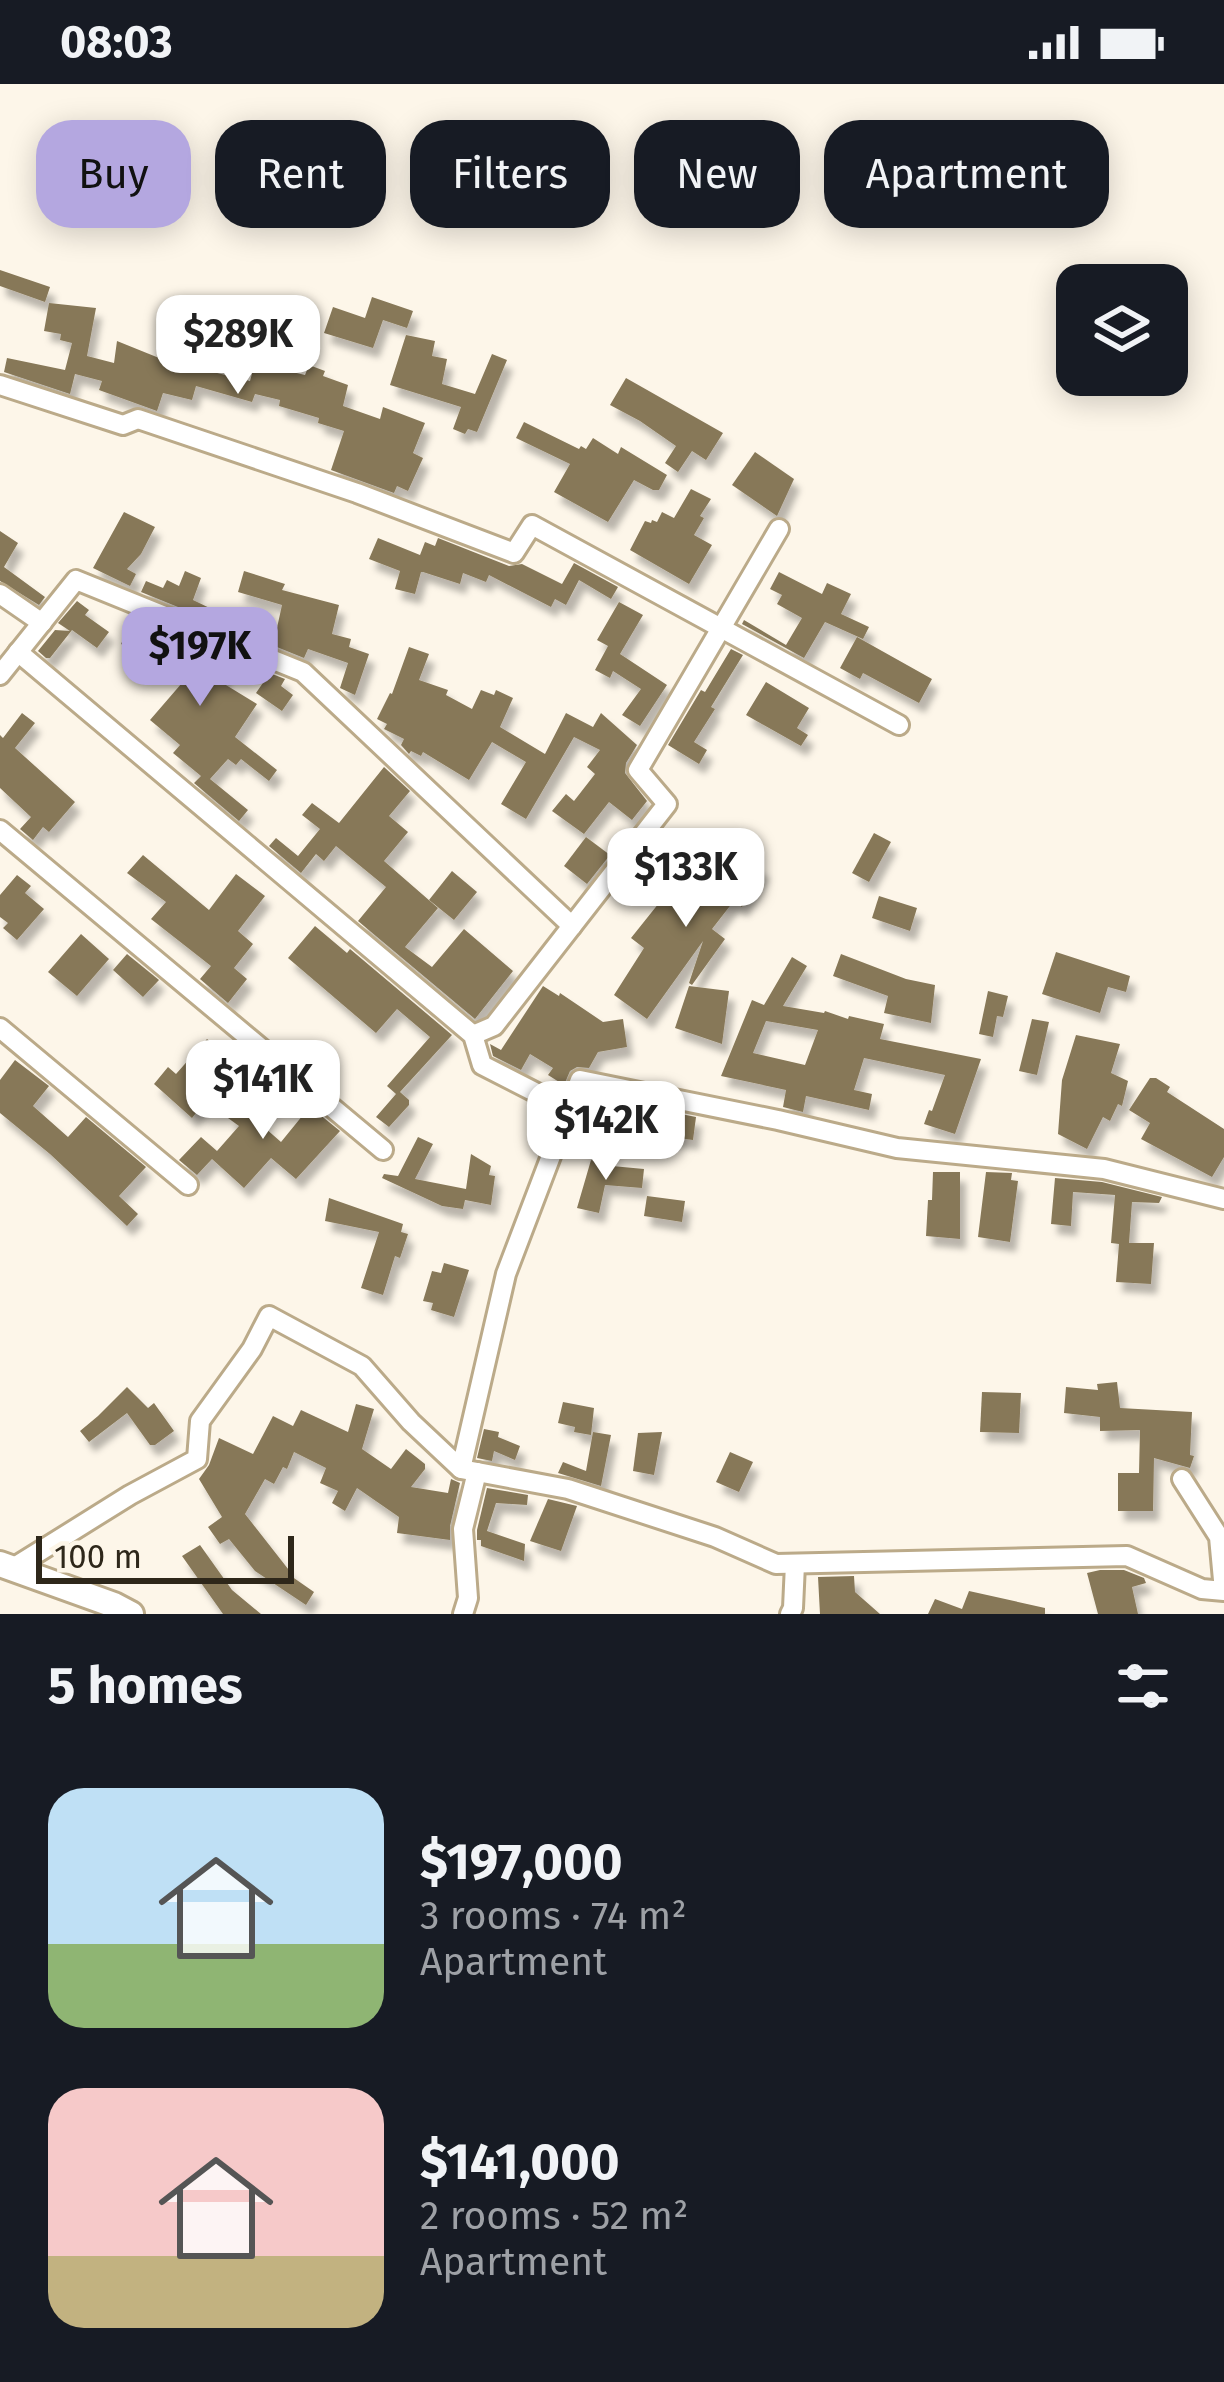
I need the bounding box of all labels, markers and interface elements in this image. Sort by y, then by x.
text: 08:03 [60,15,173,69]
chip: Buy [36,120,191,228]
chip: Rent [215,120,386,228]
chip: Filters [410,120,610,228]
chip: New [634,120,800,228]
chip: Apartment [824,120,1109,228]
map controls [1056,264,1188,396]
button: layers [1056,264,1188,396]
pin: $289K [154,295,322,397]
text: $289K [183,311,293,357]
pin: $197K [116,607,284,709]
text: $197K [149,623,251,669]
pin: $133K [602,828,770,930]
text: $133K [634,844,738,890]
pin: $141K [179,1040,347,1142]
text: $141K [213,1056,313,1102]
pin: $142K [522,1081,690,1183]
text: $142K [554,1097,658,1143]
scale bar [36,1530,294,1583]
text: 100 m [54,1537,142,1577]
icon: filters [1110,1653,1176,1719]
text: 5 homes [48,1655,243,1717]
text: $197,000 [420,1831,623,1893]
icon: home [144,1836,288,1980]
text: 3 rooms · 74 m² [420,1893,687,1939]
text: Apartment [420,1939,607,1985]
text: $141,000 [420,2131,620,2193]
icon: home [144,2136,288,2280]
text: 2 rooms · 52 m² [420,2193,688,2239]
text: Apartment [420,2239,607,2285]

